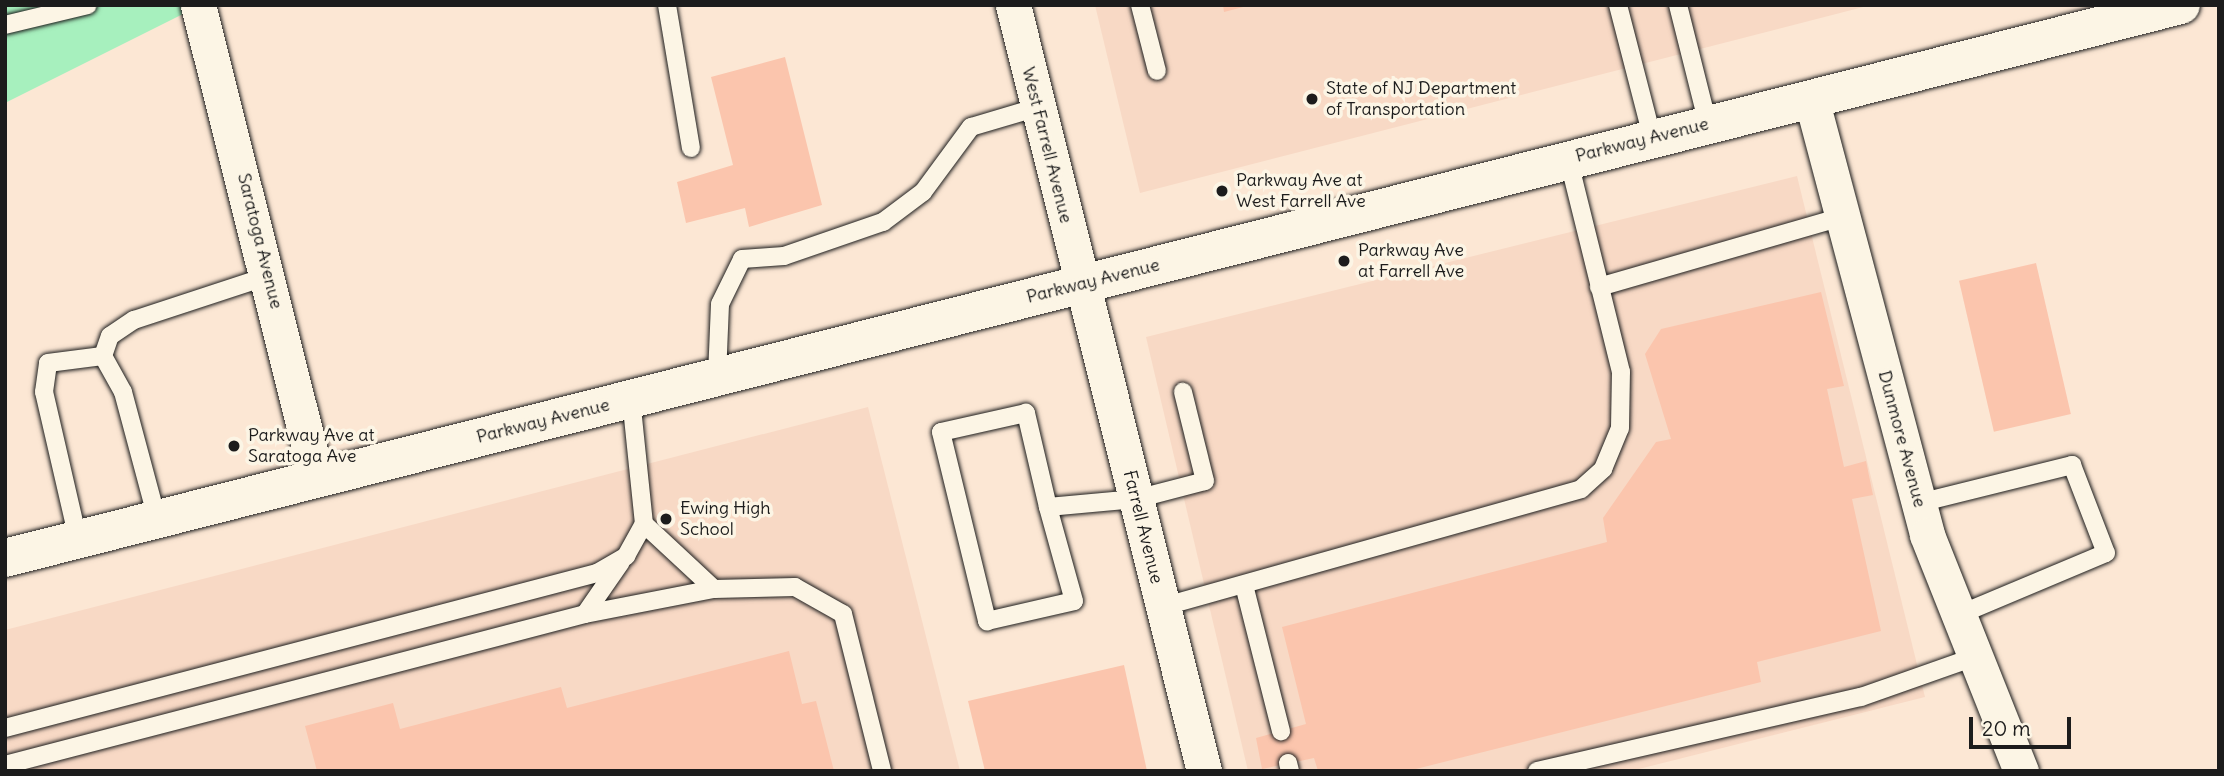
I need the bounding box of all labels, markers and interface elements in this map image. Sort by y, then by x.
street label: West Farrell Avenue [1017,65,1077,225]
place label: State of NJ Department of Transportation [1326,78,1516,120]
marker: State of NJ Department of Transportation [1304,91,1320,107]
street label: Parkway Avenue [1573,113,1711,167]
place label: Parkway Ave at West Farrell Ave [1236,170,1366,212]
street label: Saratoga Avenue [233,171,287,311]
marker: Parkway Ave at West Farrell Ave [1214,183,1230,199]
place label: Parkway Ave at Farrell Ave [1358,240,1464,282]
marker: Parkway Ave at Farrell Ave [1336,253,1352,269]
street label: Parkway Avenue [1024,254,1162,308]
street label: Dunmore Avenue [1873,368,1931,510]
street label: Parkway Avenue [474,394,612,448]
place label: Parkway Ave at Saratoga Ave [248,425,375,467]
marker: Parkway Ave at Saratoga Ave [226,438,242,454]
street label: Farrell Avenue [1118,468,1168,586]
place label: Ewing High School [680,498,771,540]
marker: Ewing High School [658,511,674,527]
scale bar [1972,702,2074,746]
text: 20 m [1982,715,2031,742]

